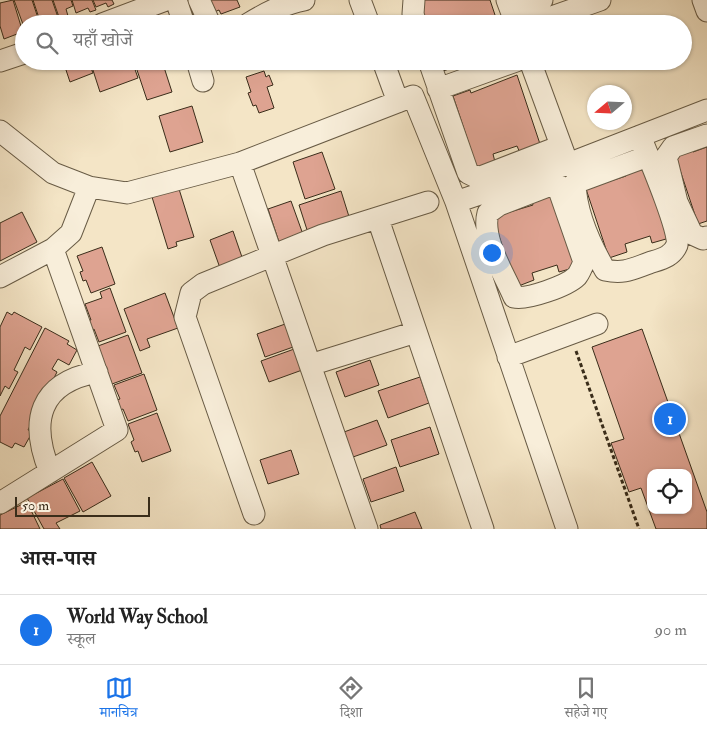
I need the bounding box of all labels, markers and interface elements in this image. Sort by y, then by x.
search box [15,15,692,70]
text: यहाँ खोजें [73,28,133,52]
icon: search [33,29,61,57]
north arrow [587,85,632,130]
your location [479,240,505,266]
pin: 1 [654,400,686,438]
map controls [647,469,692,514]
button: locate [647,469,692,514]
scale bar [15,494,150,517]
text: 50 m [22,497,49,514]
text: आस-पास [20,545,96,572]
text: World Way School [67,605,208,629]
text: 1 [33,620,39,640]
text: 90 m [655,620,687,640]
text: स्कूल [67,629,96,649]
tab: मानचित्र [100,674,138,726]
tab: दिशा [337,674,365,726]
tab: सहेजे गए [565,674,607,726]

